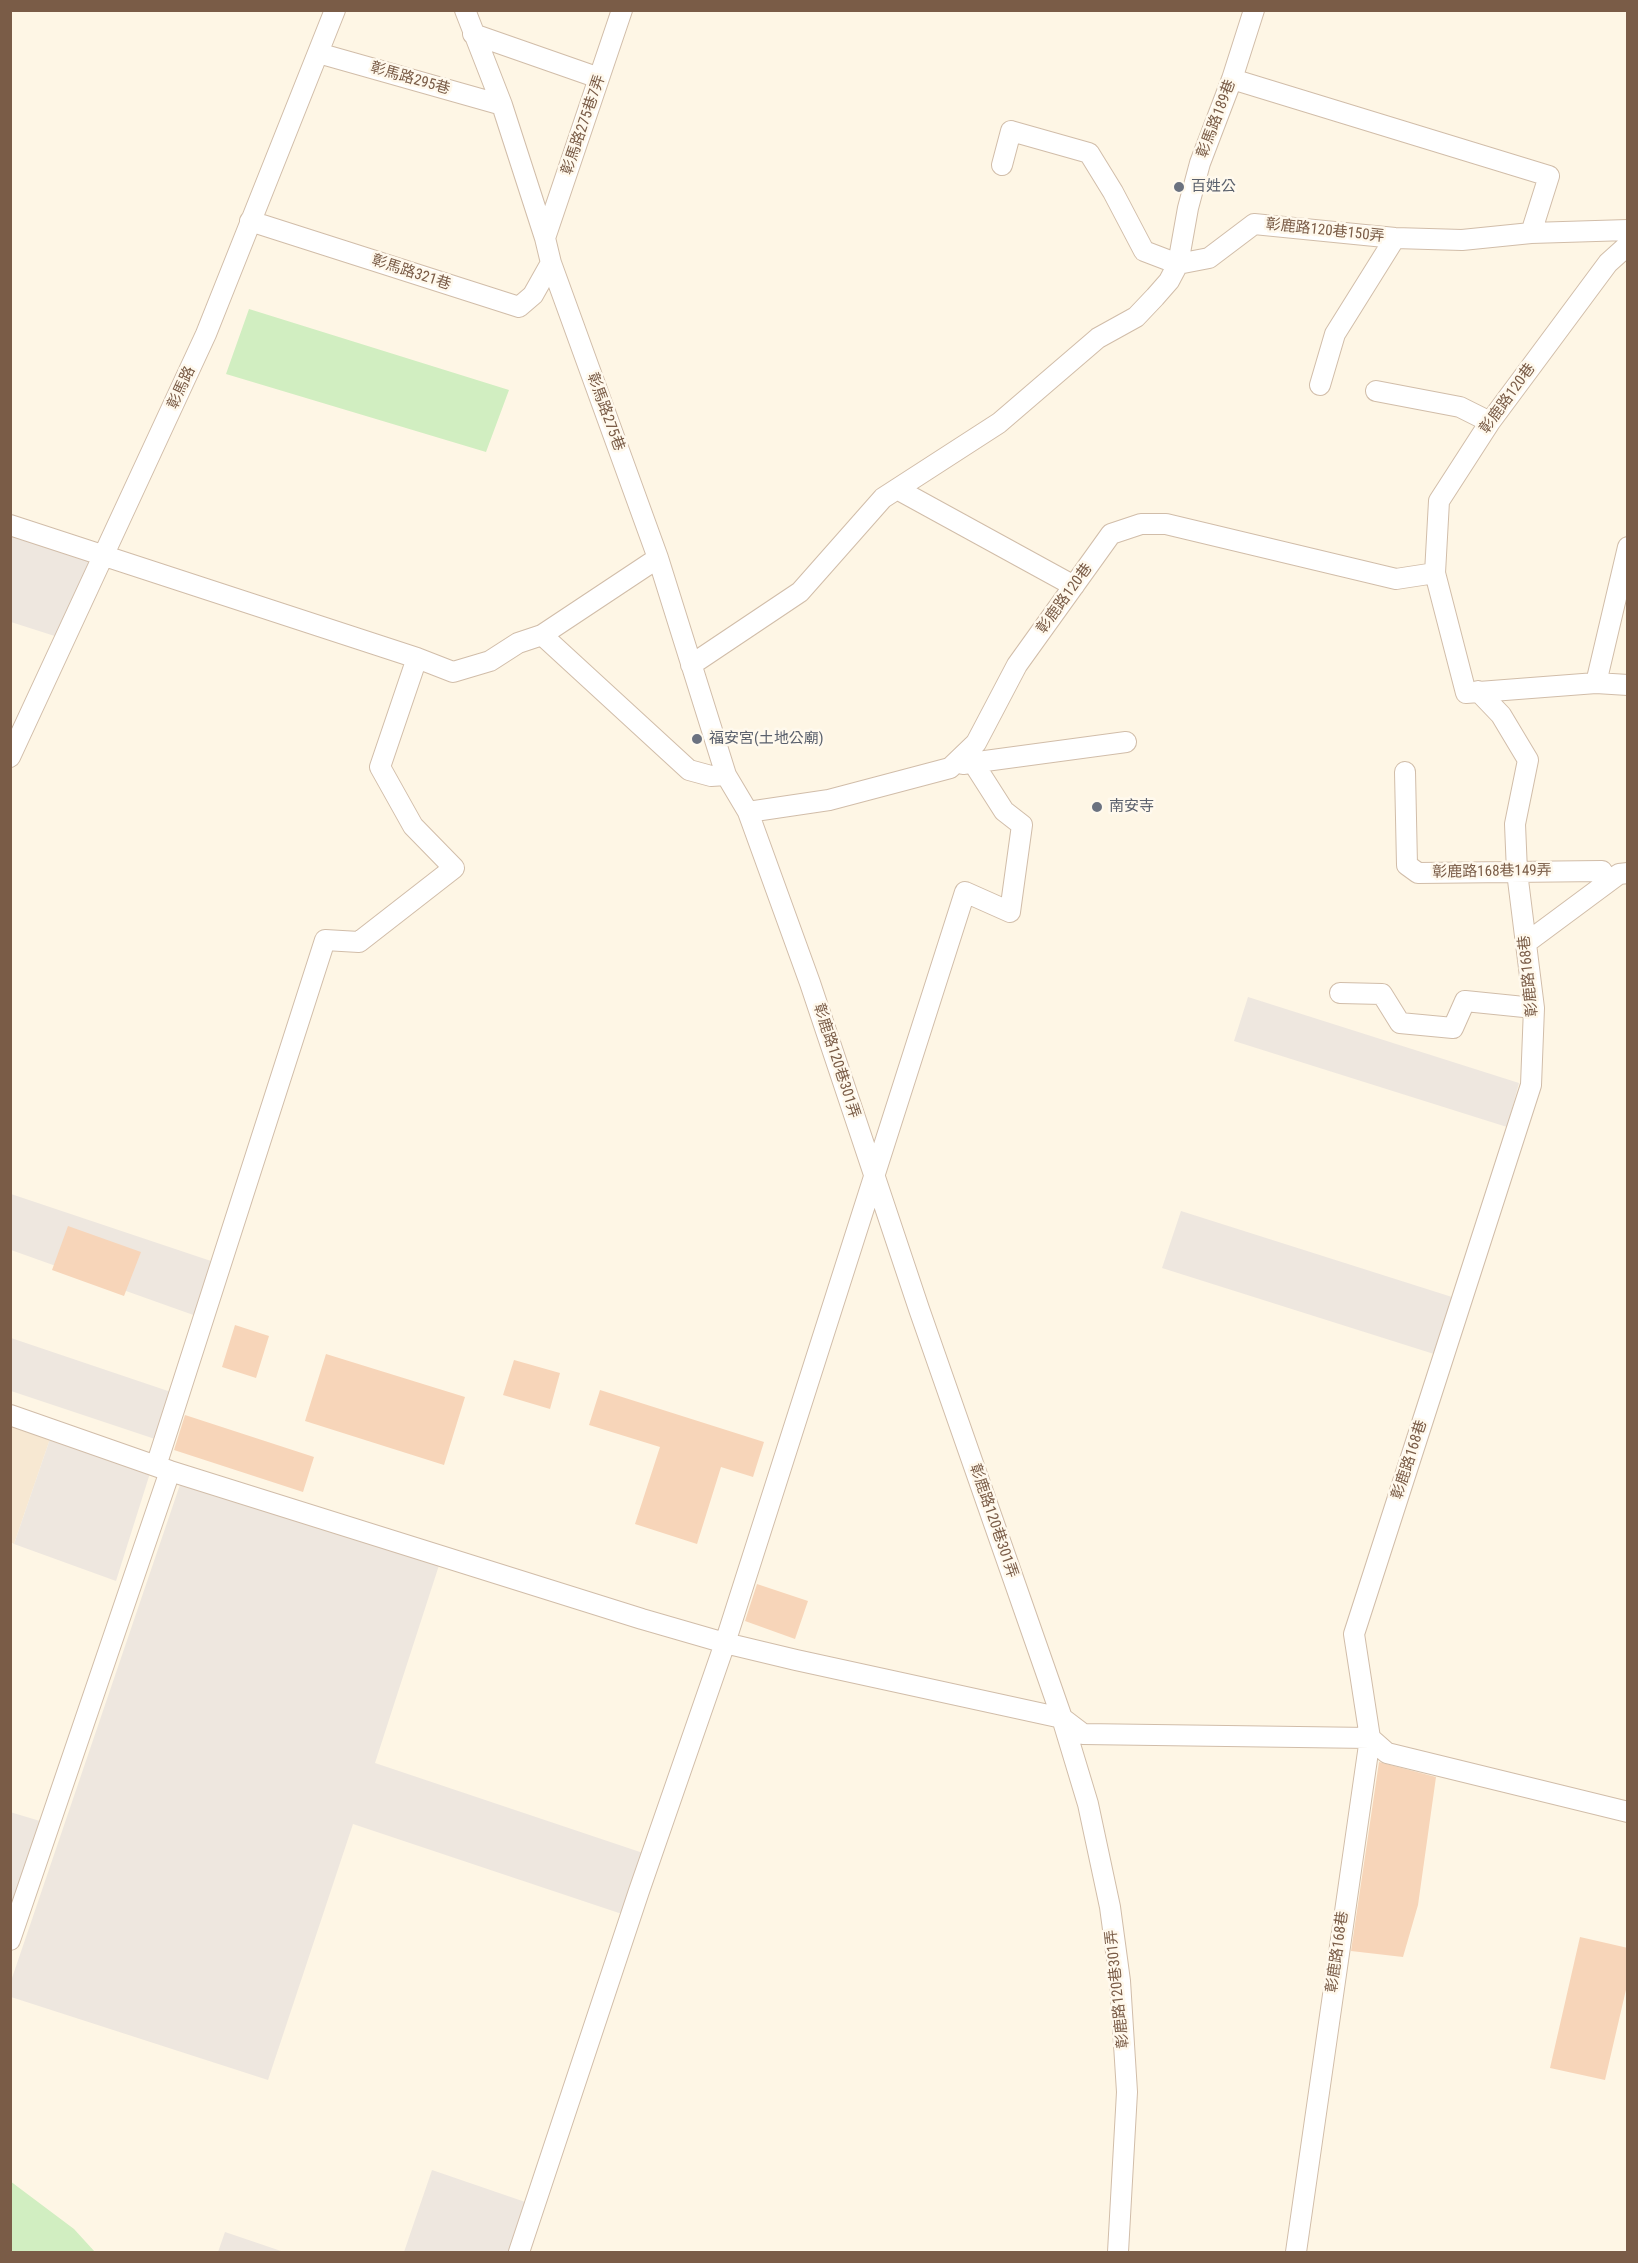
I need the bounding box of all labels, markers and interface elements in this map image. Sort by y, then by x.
street label: 彰馬路295巷 [368,59,452,99]
street label: 彰馬路275巷7弄 [558,73,610,177]
street label: 彰馬路189巷 [1194,77,1240,161]
place label: 百姓公 [1191,178,1236,196]
marker: 百姓公 [1172,180,1186,194]
street label: 彰鹿路120巷150弄 [1265,216,1385,246]
street label: 彰馬路321巷 [369,252,453,294]
street label: 彰鹿路120巷 [1477,360,1539,438]
street label: 彰馬路 [164,364,200,412]
street label: 彰馬路275巷 [582,370,628,454]
street label: 彰鹿路120巷 [1034,560,1096,638]
place label: 福安宮(土地公廟) [709,730,823,748]
marker: 福安宮(土地公廟) [690,732,704,746]
place label: 南安寺 [1109,798,1154,816]
marker: 南安寺 [1090,800,1104,814]
street label: 彰鹿路168巷149弄 [1432,862,1552,882]
street label: 彰鹿路168巷 [1516,934,1542,1018]
street label: 彰鹿路120巷301弄 [809,1001,863,1121]
street label: 彰鹿路168巷 [1389,1418,1431,1502]
street label: 彰鹿路120巷301弄 [965,1462,1021,1580]
street label: 彰鹿路168巷 [1323,1910,1353,1994]
street label: 彰鹿路120巷301弄 [1103,1929,1133,2049]

